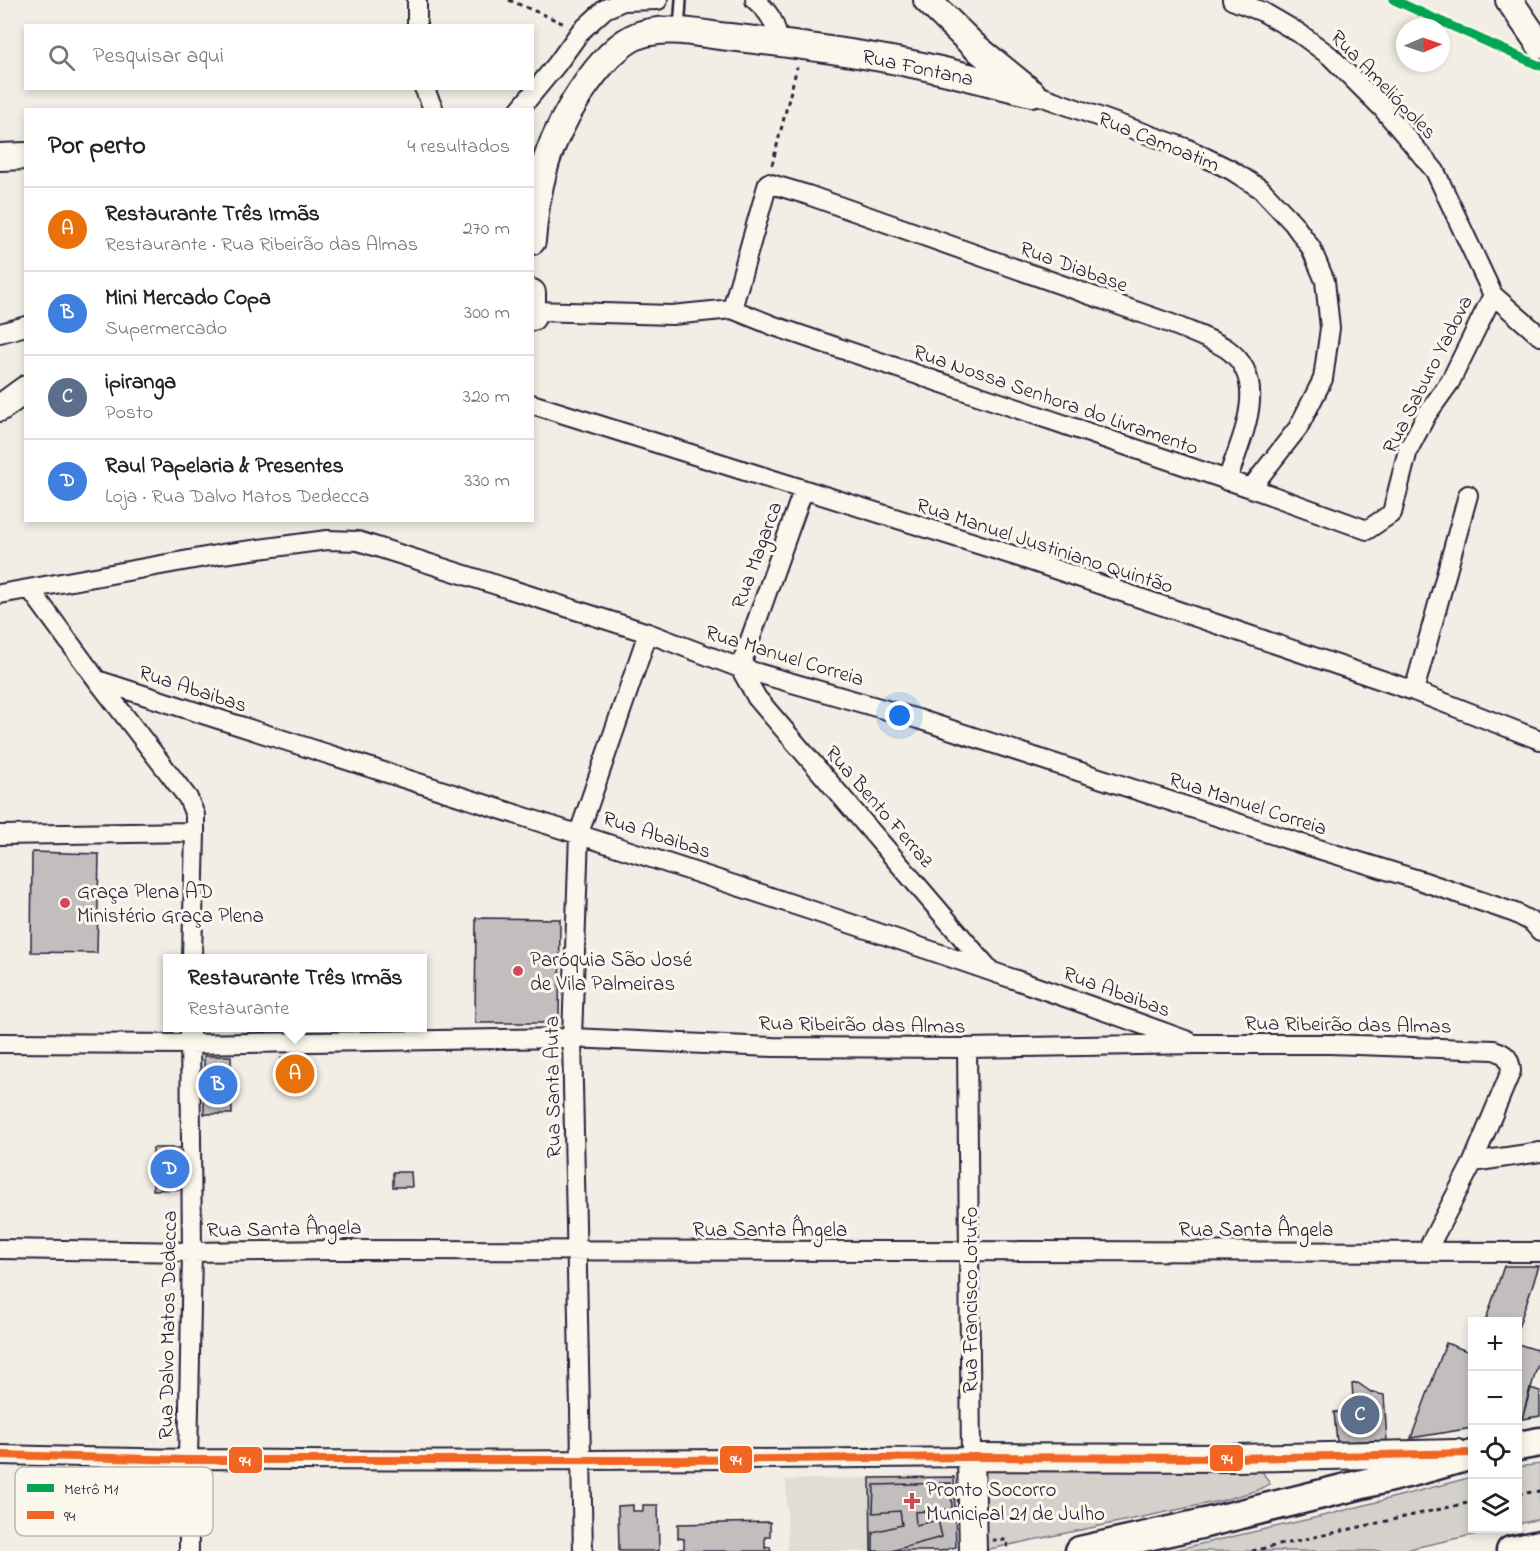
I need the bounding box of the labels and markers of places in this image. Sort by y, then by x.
place label: Graça Plena AD Ministério Graça Plena [77,878,264,932]
marker: Graça Plena AD Ministério Graça Plena [58,896,72,910]
place label: Paróquia São José de Vila Palmeiras [530,946,693,1000]
marker: Paróquia São José de Vila Palmeiras [511,964,525,978]
pin: A [276,1052,314,1096]
pin: B [198,1062,238,1108]
pin: D [150,1146,190,1192]
pin: C [1340,1392,1380,1438]
place label: Pronto Socorro Municipal 21 de Julho [926,1476,1105,1530]
marker: Pronto Socorro Municipal 21 de Julho [903,1492,921,1510]

